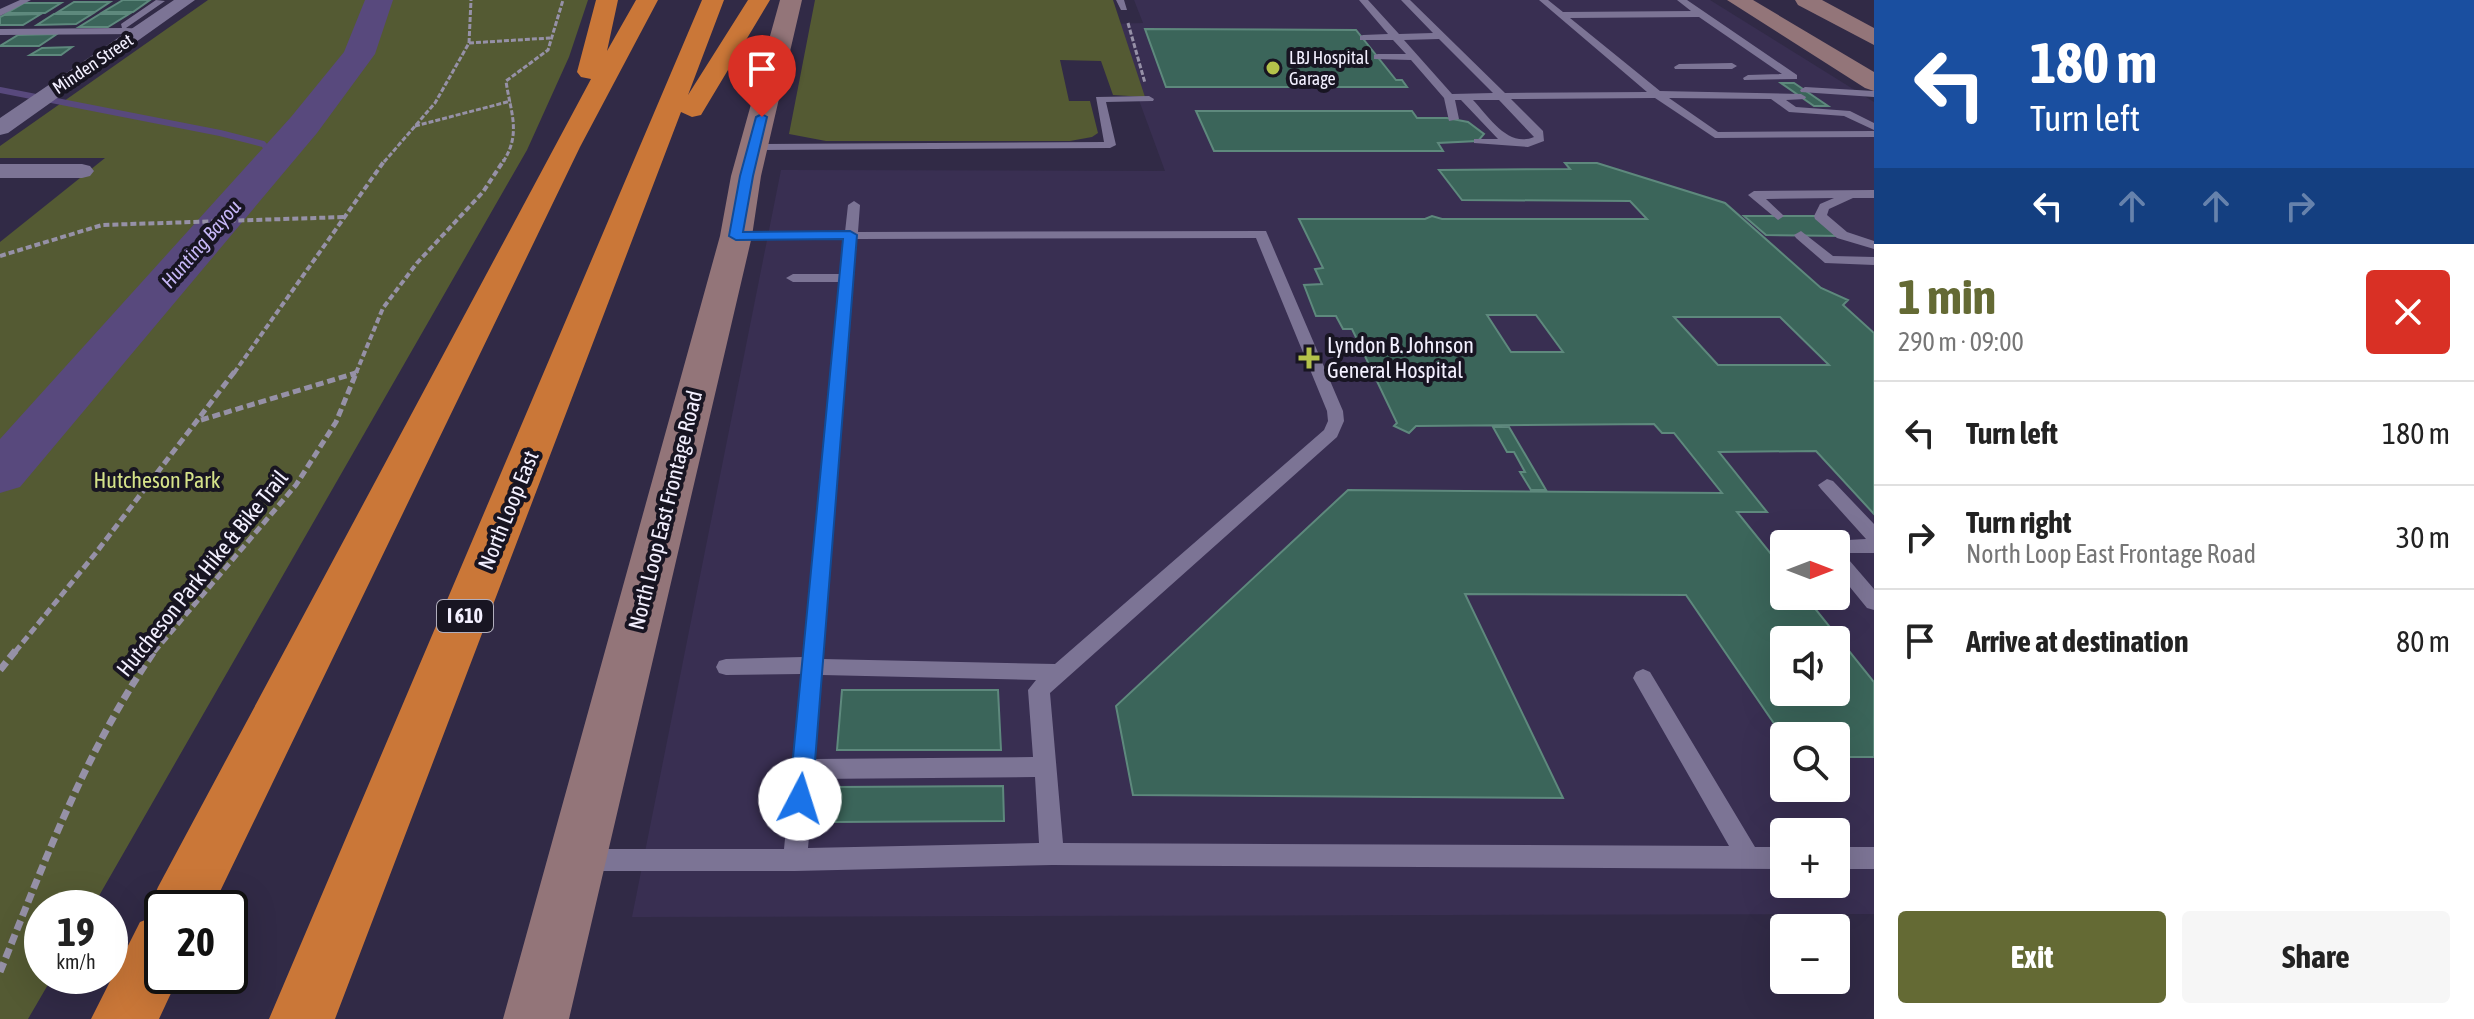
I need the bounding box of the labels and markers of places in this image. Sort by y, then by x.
pin [728,35,796,117]
place label: LBJ Hospital Garage [1289,47,1369,89]
marker: LBJ Hospital Garage [1264,59,1282,77]
place label: Lyndon B. Johnson General Hospital [1327,332,1474,383]
marker: Lyndon B. Johnson General Hospital [1298,347,1320,369]

